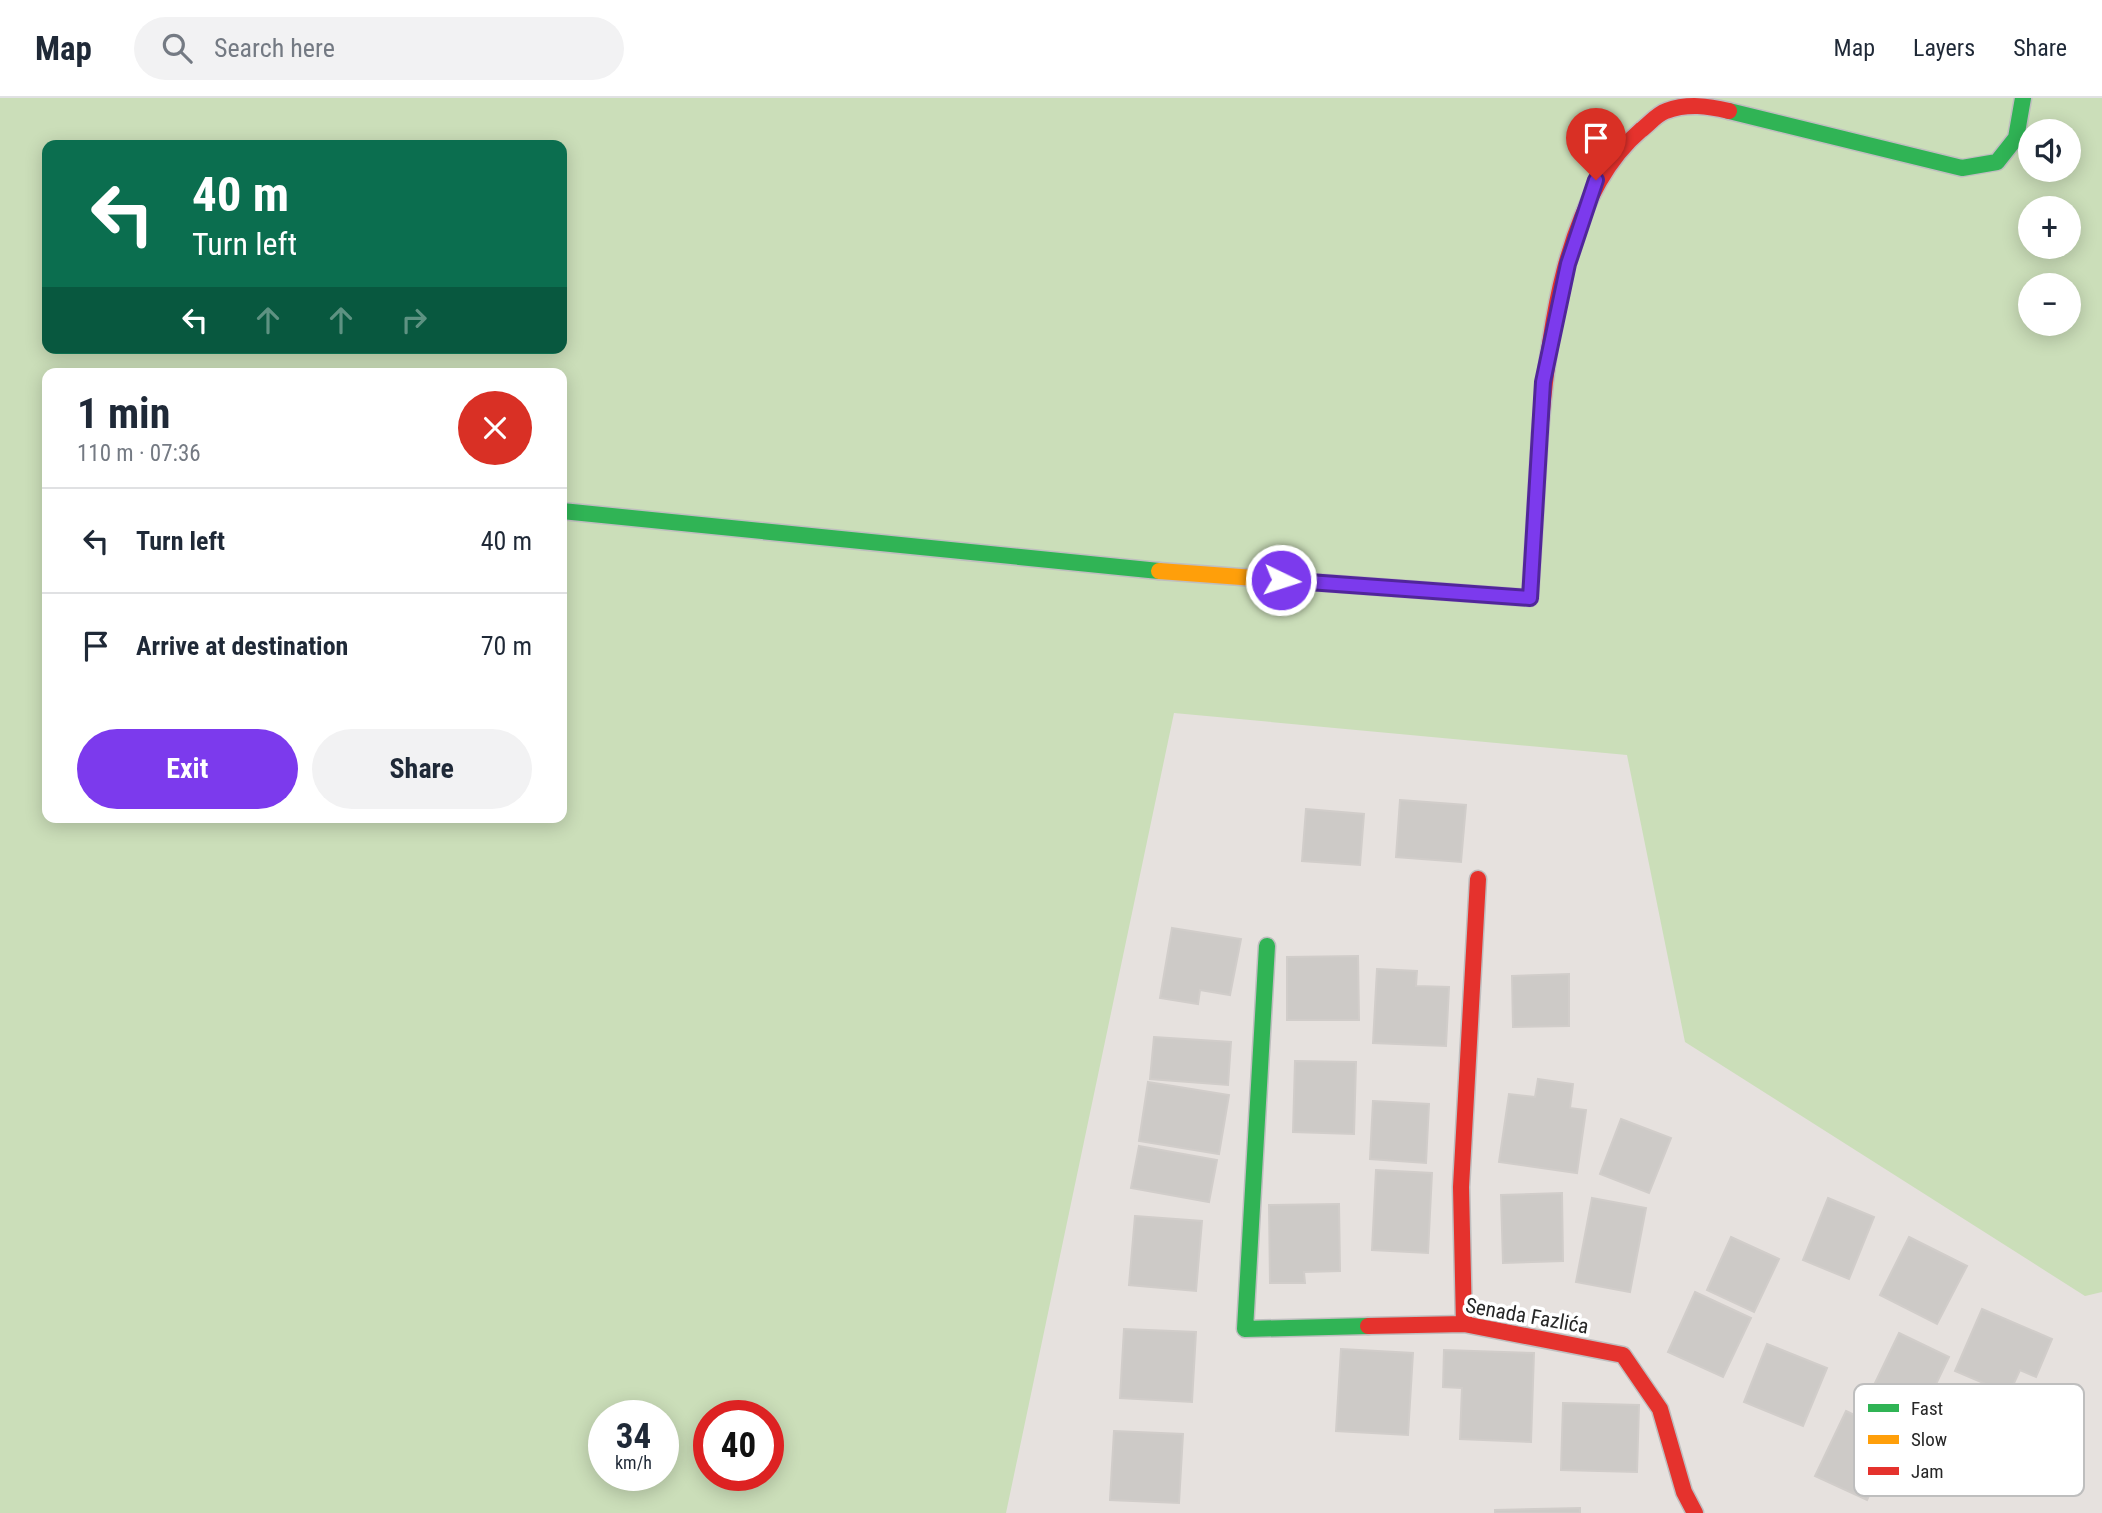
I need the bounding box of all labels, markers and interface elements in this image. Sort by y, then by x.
search box [134,17,624,80]
text: Map [35,29,92,68]
icon: search [158,29,196,67]
text: Search here [214,33,335,63]
text: Map [1834,34,1875,62]
text: Layers [1913,34,1975,62]
text: Share [2013,34,2067,62]
pin [1566,108,1626,180]
icon: arrive [1577,119,1615,157]
map controls [2018,119,2081,336]
button: sound [2018,119,2081,182]
text: 40 m [192,166,289,223]
icon: left [77,168,168,259]
button: + [2018,196,2081,259]
text: Turn left [192,225,297,263]
button: − [2018,273,2081,336]
icon: left [176,301,214,339]
icon: ahead [249,301,287,339]
icon: ahead [322,301,360,339]
icon: right [395,301,433,339]
text: 1 min [77,389,170,438]
button: close [458,391,532,465]
text: 110 m · 07:36 [77,440,201,467]
icon: left [77,522,115,560]
text: Turn left [136,526,225,556]
text: 40 m [481,526,532,556]
position arrow [1244,543,1318,617]
icon: arrive [77,627,115,665]
text: Arrive at destination [136,631,348,661]
text: 70 m [481,631,532,661]
button: Exit [77,729,298,809]
button: Share [312,729,532,809]
street label: Senada Fazlića [1464,1293,1590,1339]
legend [1854,1384,2084,1496]
text: Fast [1911,1397,1943,1420]
speed limit sign: 40 [693,1400,784,1491]
text: 34 [616,1416,651,1457]
text: Slow [1911,1428,1947,1451]
text: km/h [615,1452,652,1473]
text: Jam [1911,1460,1944,1483]

